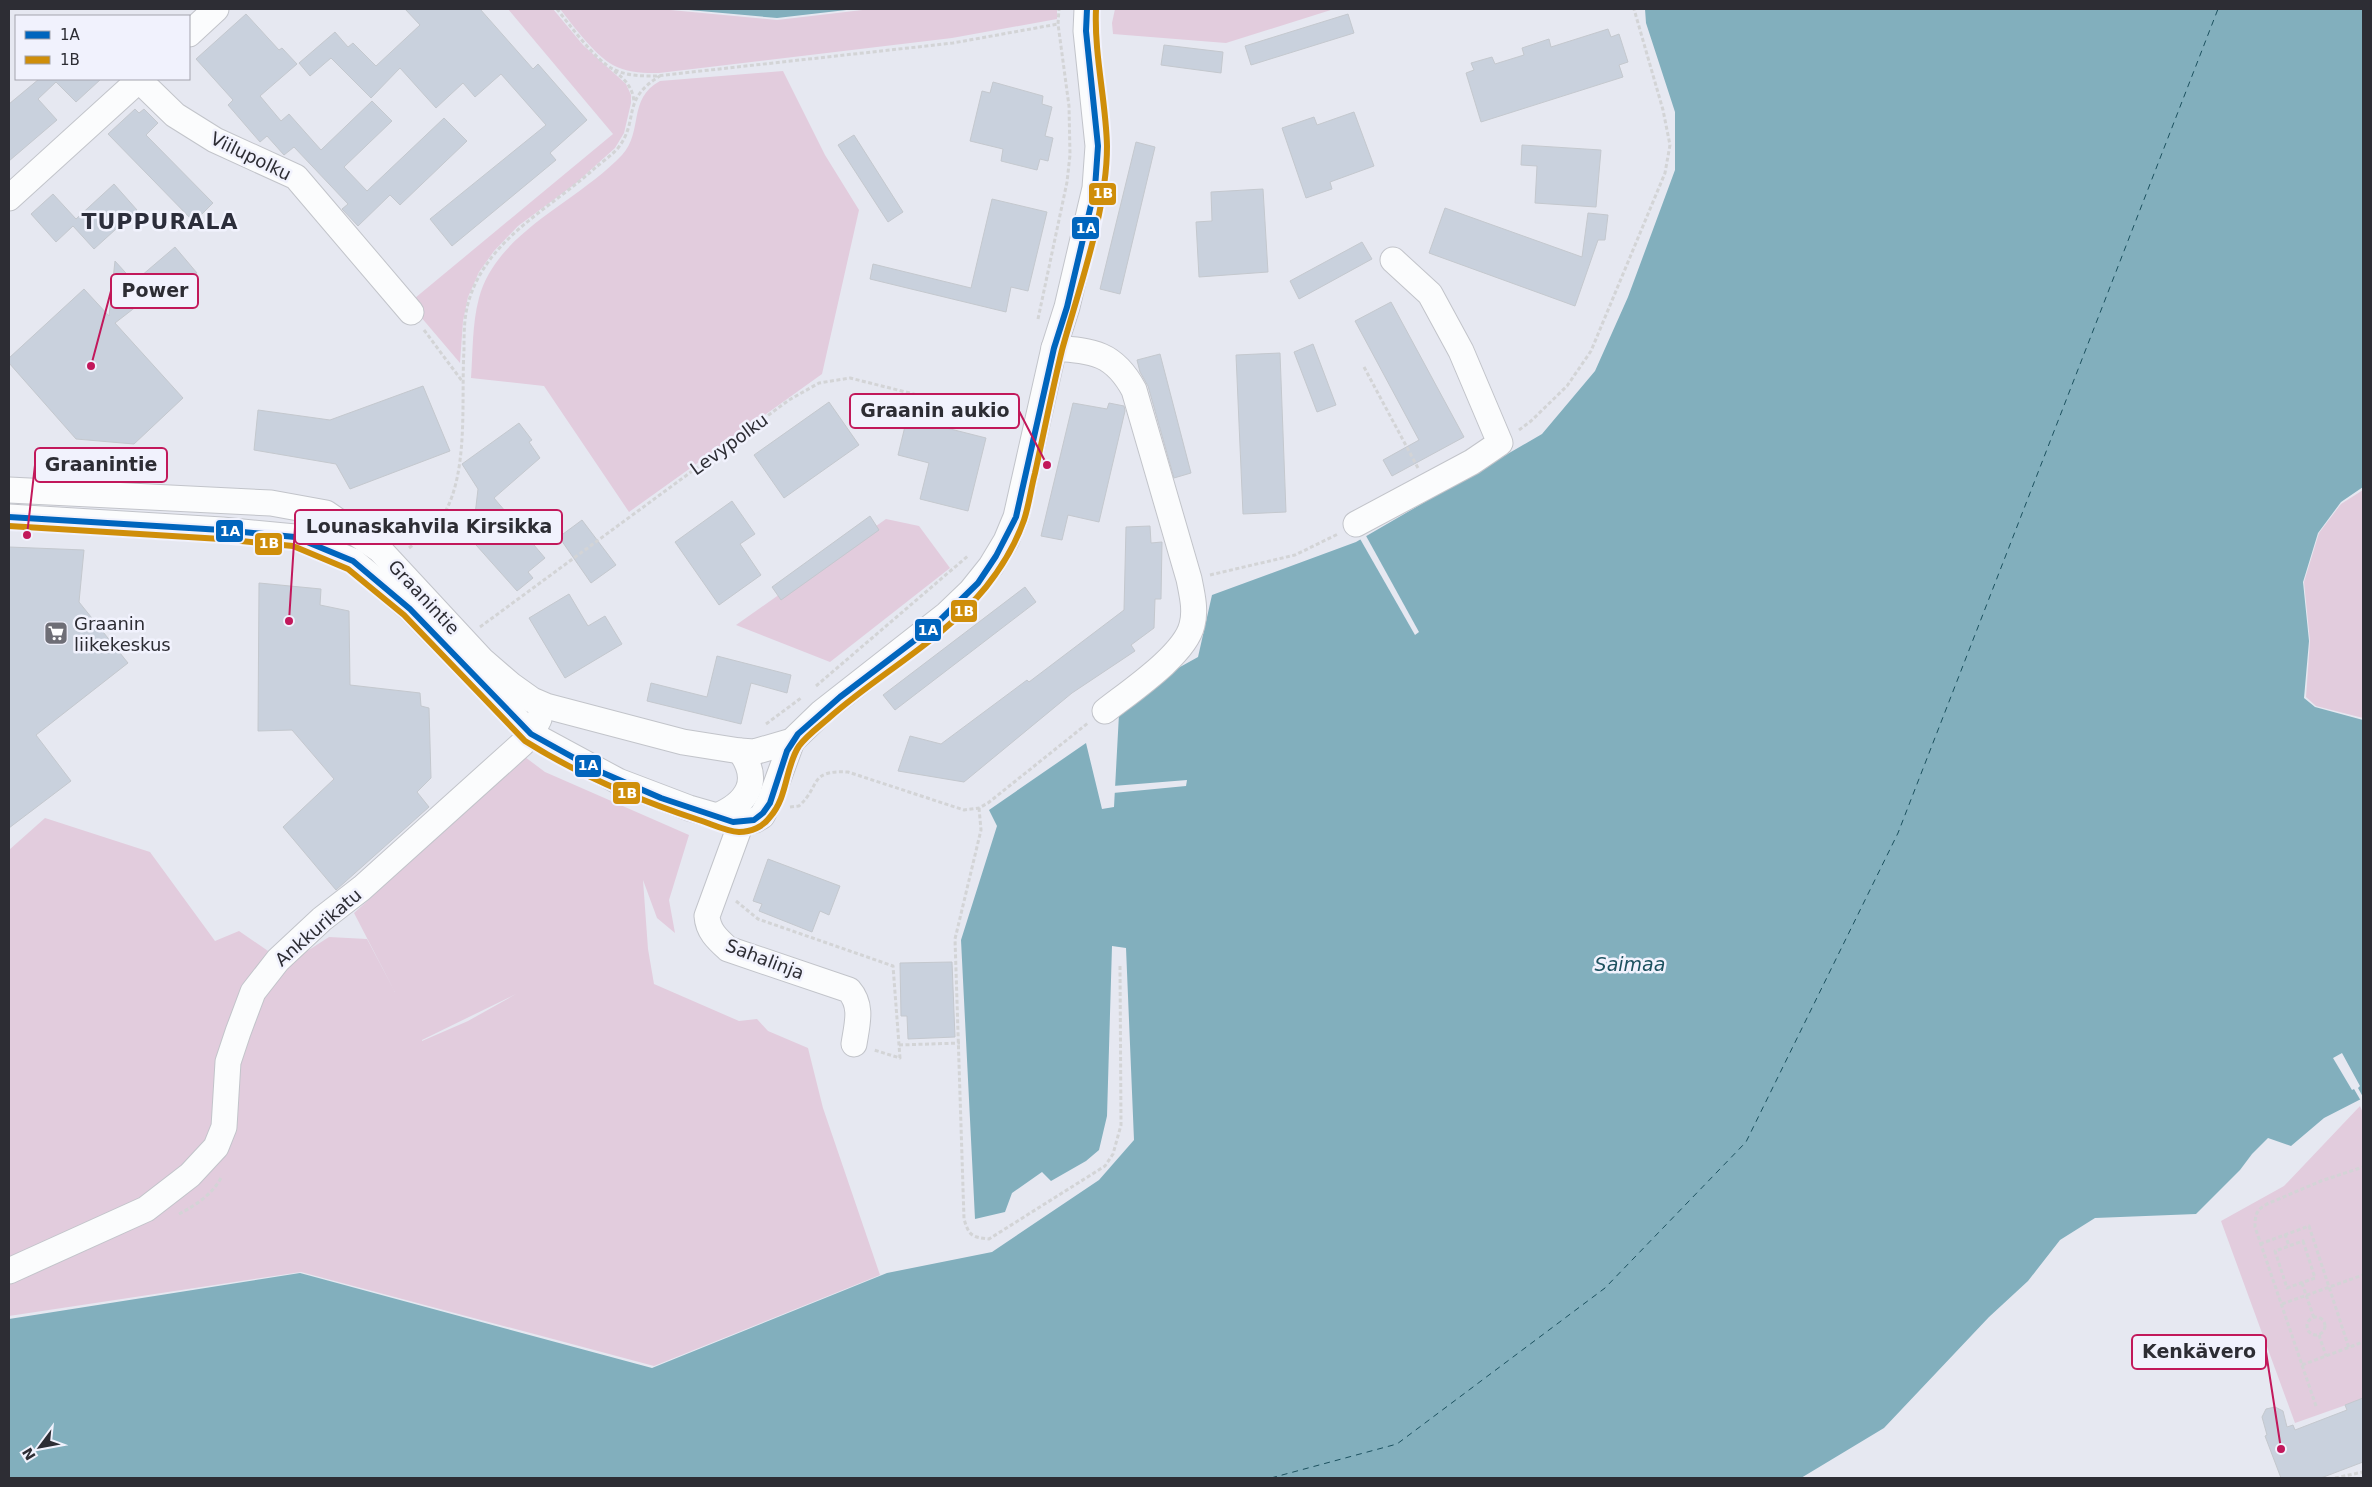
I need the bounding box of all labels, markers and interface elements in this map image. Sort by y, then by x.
legend [15,15,190,80]
text: 1A [60,26,81,44]
text: 1B [60,51,80,69]
street label: Viilupolku [207,127,295,185]
line badge: 1B [1088,182,1117,206]
text: 1B [1093,185,1113,201]
district label: TUPPURALA [82,209,239,234]
line badge: 1A [1071,216,1100,240]
text: 1A [1076,220,1096,236]
callout: Power [111,274,198,308]
text: Power [122,279,189,301]
callout: Graanin aukio [850,394,1019,428]
text: Graanin aukio [860,399,1010,421]
street label: Levypolku [686,409,772,479]
callout: Graanintie [35,448,167,482]
text: Graanintie [45,453,157,475]
callout: Lounaskahvila Kirsikka [295,510,562,544]
text: Lounaskahvila Kirsikka [306,515,552,537]
line badge: 1A [215,519,244,543]
text: 1A [220,523,240,539]
line badge: 1B [254,532,283,556]
text: 1B [259,535,279,551]
street label: Graanintie [384,555,464,639]
line badge: 1B [950,599,978,623]
text: 1B [954,603,974,619]
place label: Graanin liikekeskus [74,613,171,655]
line badge: 1A [914,618,942,642]
supermarket icon: Graanin liikekeskus [43,620,69,646]
text: 1A [918,622,938,638]
line badge: 1A [574,754,602,778]
text: 1A [578,757,598,773]
line badge: 1B [612,781,641,805]
text: 1B [617,785,637,801]
street label: Ankkurikatu [271,884,365,970]
street label: Sahalinja [723,934,807,984]
water label: Saimaa [1595,953,1665,975]
callout: Kenkävero [2132,1335,2266,1369]
text: Kenkävero [2142,1340,2256,1362]
north arrow [15,1422,65,1472]
text: N [19,1445,39,1463]

